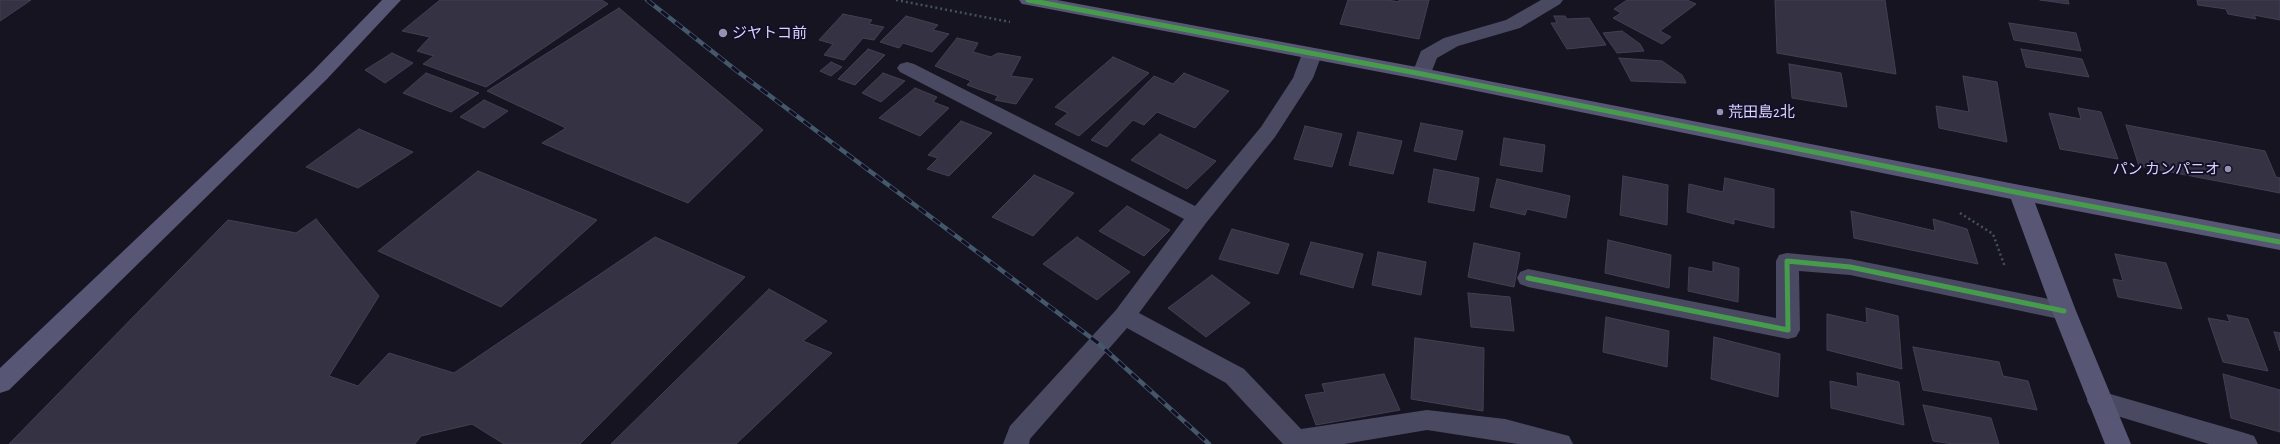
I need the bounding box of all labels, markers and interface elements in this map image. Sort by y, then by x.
place label: ジヤトコ前 [732,24,807,42]
marker: ジヤトコ前 [717,27,729,39]
place label: 荒田島2北 [1728,103,1795,121]
marker: 荒田島2北 [1715,107,1725,117]
place label: パン カンパニオ [2113,160,2220,178]
marker: パン カンパニオ [2223,164,2233,174]

